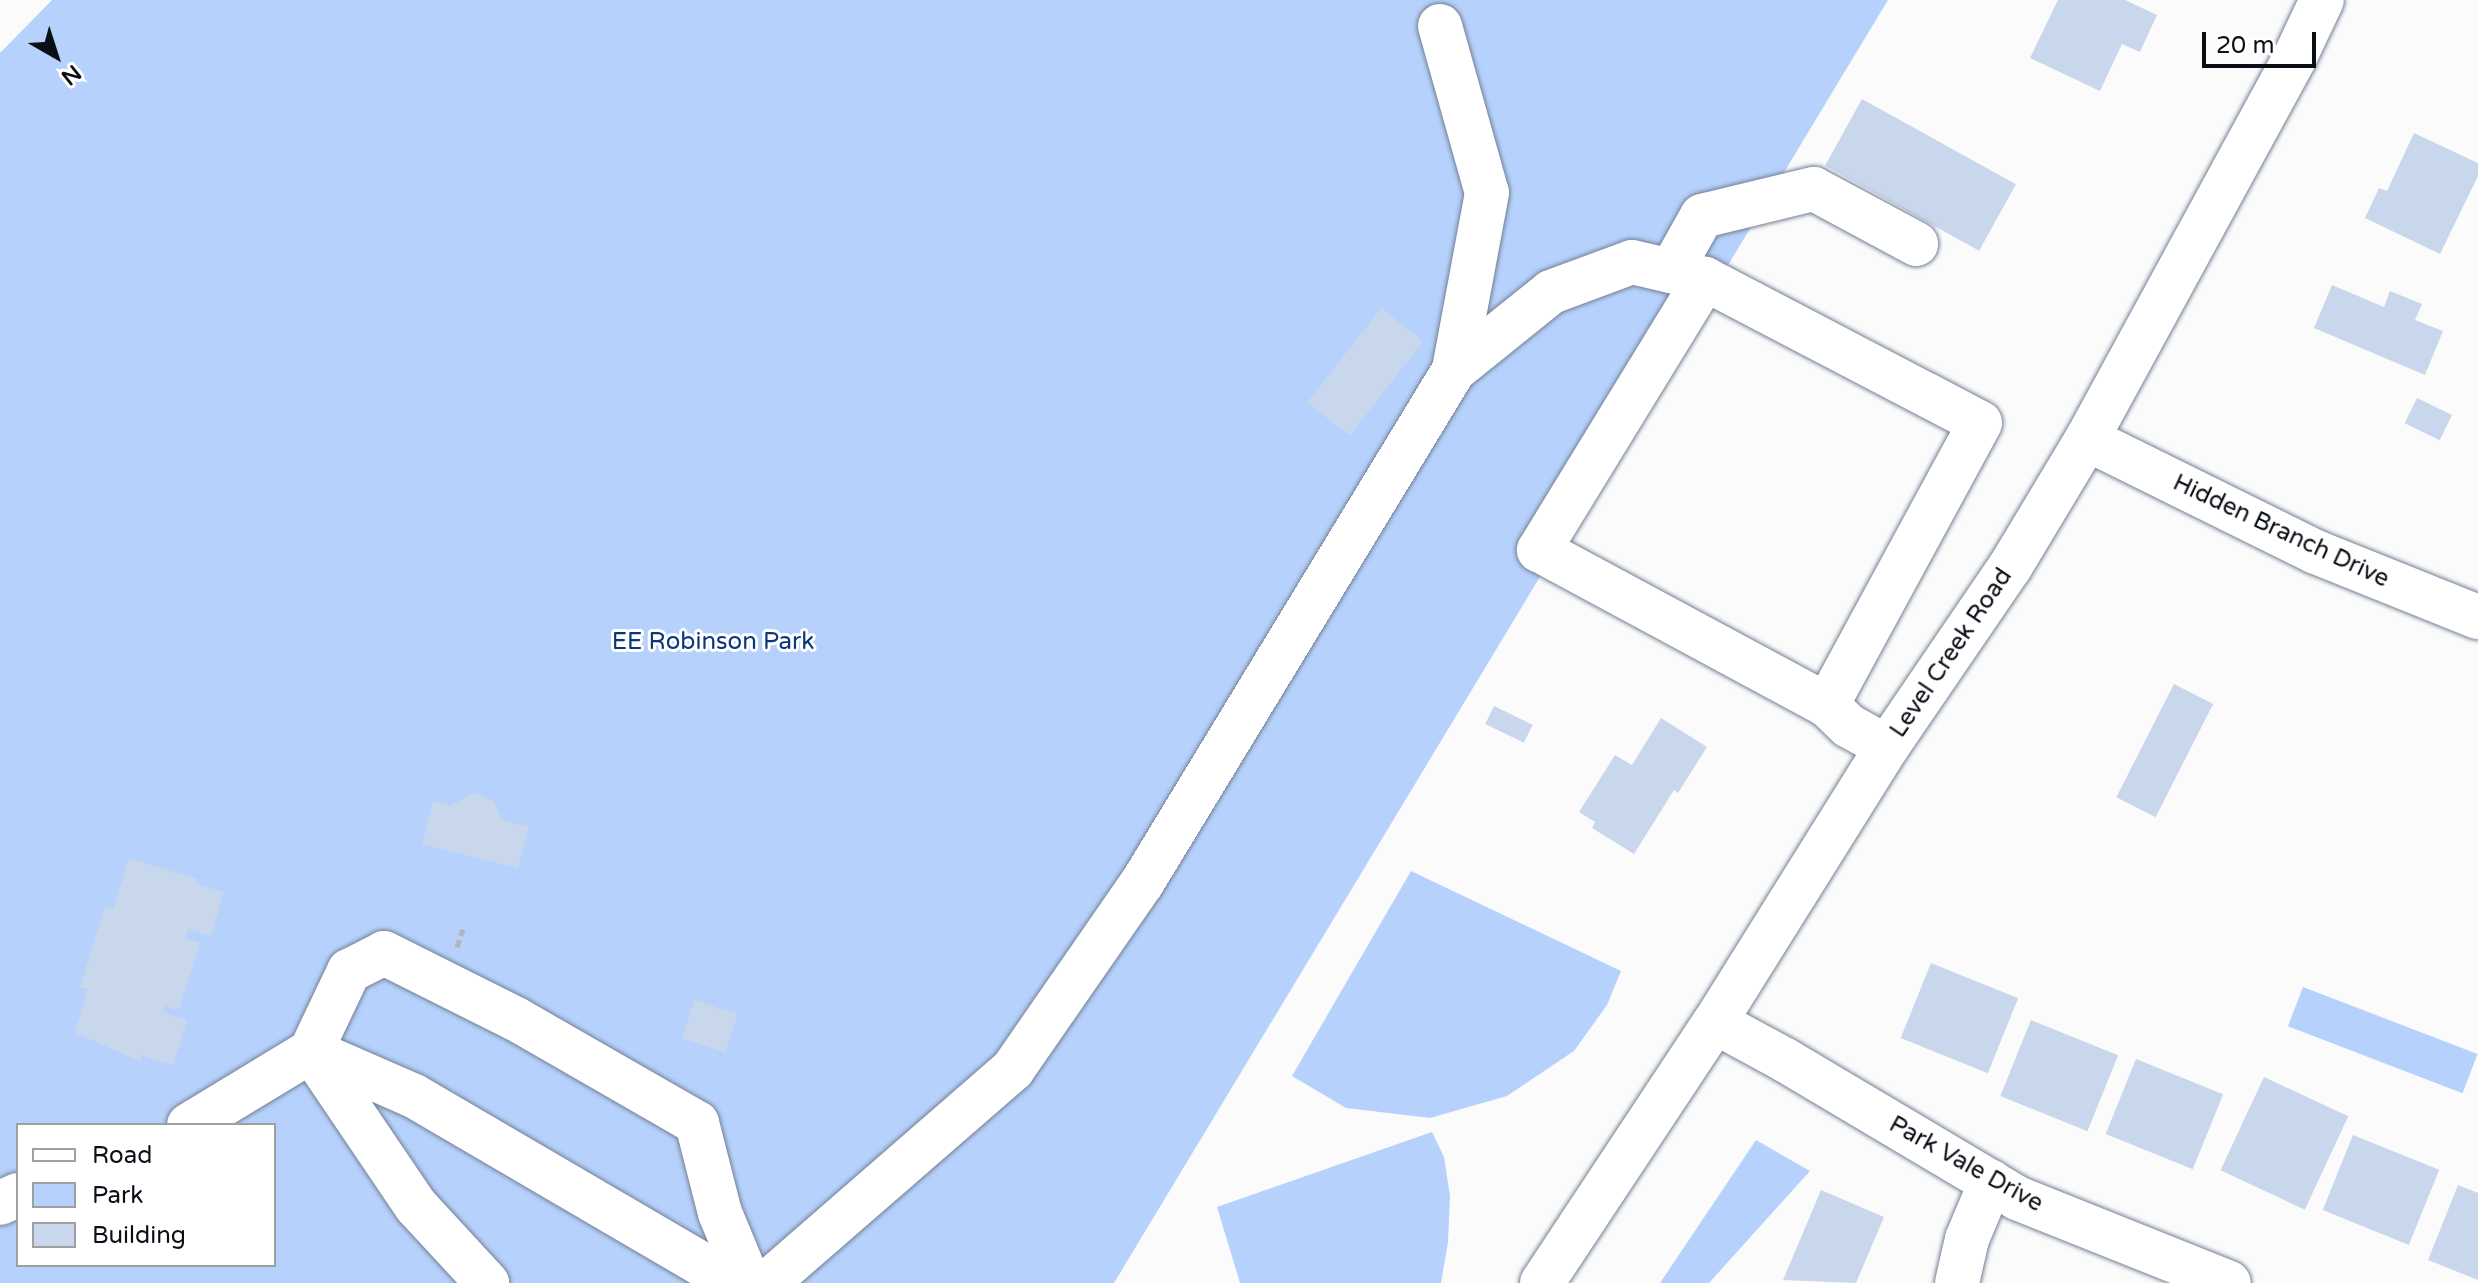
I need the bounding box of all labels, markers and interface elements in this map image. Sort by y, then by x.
north arrow [16,16,96,96]
scale bar [2206,16,2320,66]
text: 20 m [2216,31,2274,60]
text: N [56,59,86,90]
street label: Hidden Branch Drive [2168,468,2394,594]
street label: Level Creek Road [1884,563,2018,743]
park label: EE Robinson Park [612,628,814,656]
street label: Park Vale Drive [1884,1110,2048,1218]
legend [16,1123,276,1267]
text: Road [92,1141,152,1170]
text: Park [92,1181,143,1210]
text: Building [92,1221,186,1250]

